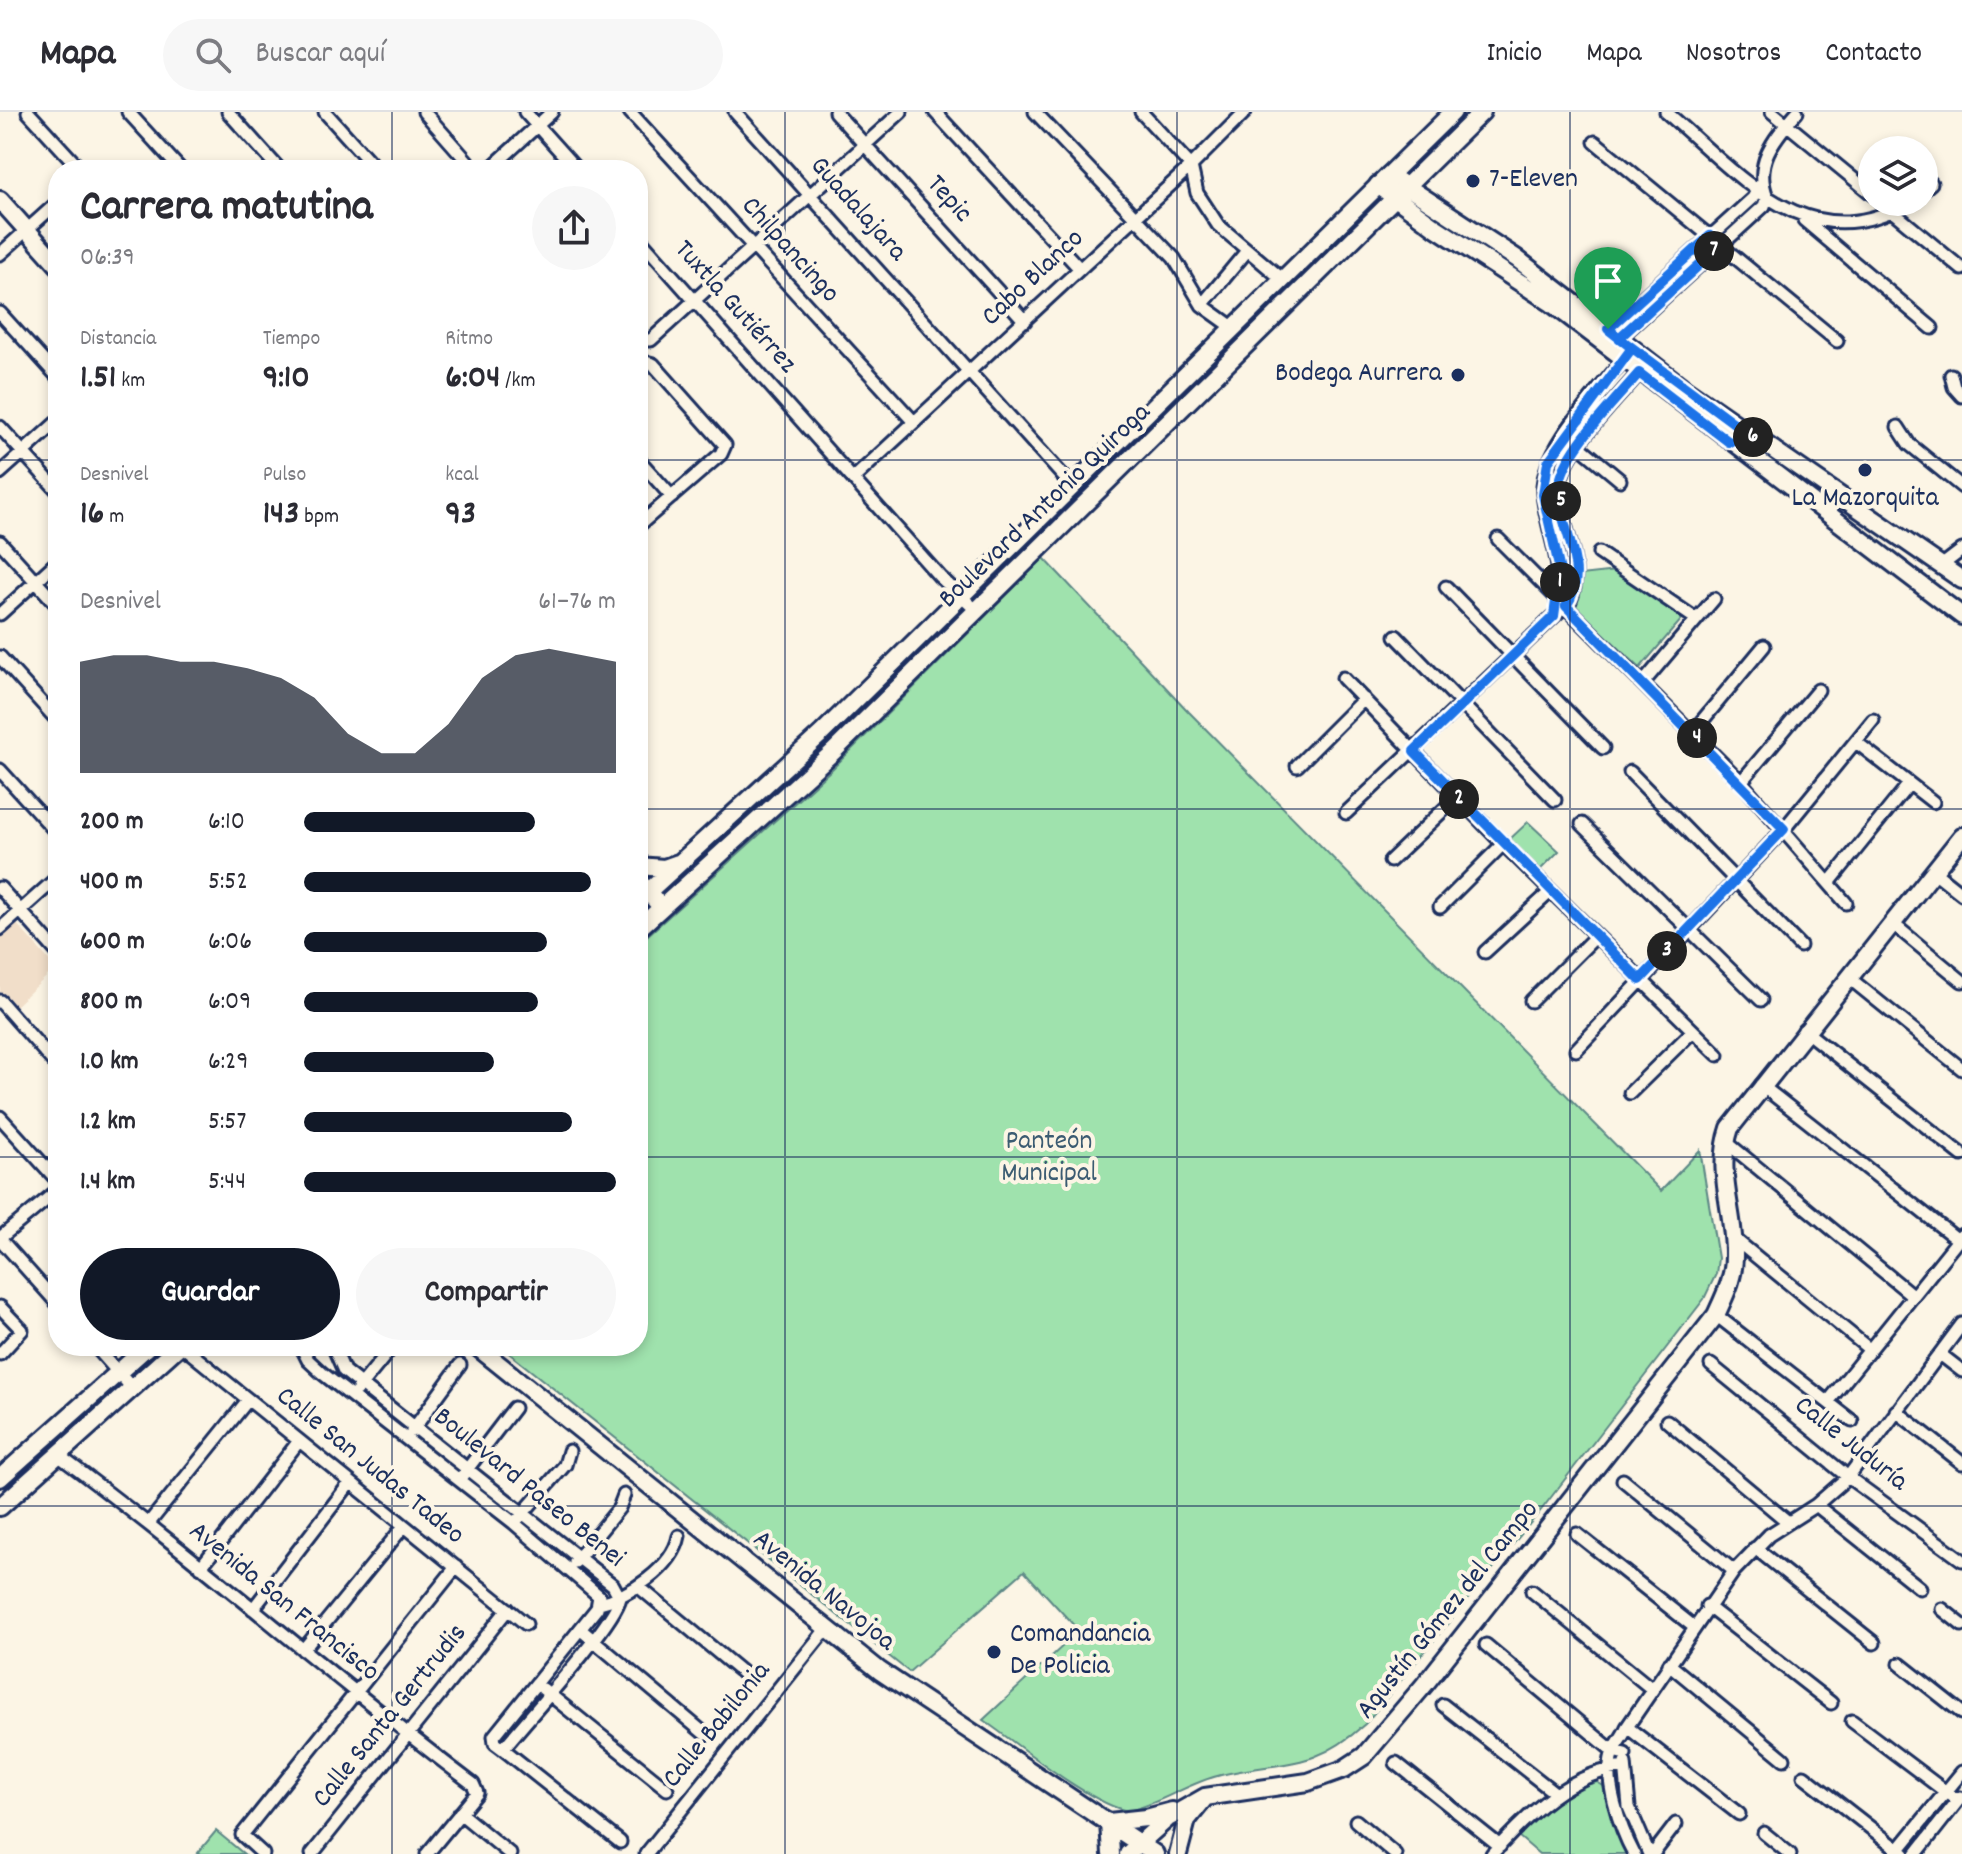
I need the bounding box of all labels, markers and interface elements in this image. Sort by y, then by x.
search box [163,19,723,91]
text: Mapa [40,28,115,83]
icon: search [191,33,235,77]
text: Buscar aquí [255,34,385,77]
text: Inicio [1487,35,1542,75]
text: Mapa [1586,35,1642,75]
text: Nosotros [1686,35,1781,75]
text: Contacto [1825,35,1922,75]
map controls [1858,136,1938,216]
button: layers [1858,136,1938,216]
street label: Guadalajara [799,149,916,272]
place label: 7-Eleven [1489,161,1578,201]
street label: Tepic [915,167,981,233]
marker: 7-Eleven [1464,172,1482,190]
text: Carrera matutina [80,178,373,241]
button: share [532,186,616,270]
street label: Chilpancingo [730,189,848,313]
street label: Cabo Blanco [974,221,1094,337]
pin: 7 [1694,231,1734,271]
street label: Tuxtla Gutiérrez [663,232,805,384]
text: 7 [1710,235,1718,266]
text: 06:39 [80,240,135,277]
pin [1574,247,1642,329]
icon: arrive [1586,259,1630,303]
text: Distancia [80,324,156,355]
text: Tiempo [263,324,320,355]
text: Ritmo [445,324,493,355]
text: 1.51 [80,355,116,404]
text: 9:10 [263,355,310,404]
text: 6:04 [445,355,500,404]
place label: Bodega Aurrera [1275,355,1443,395]
text: km [116,366,145,397]
text: /km [500,366,536,397]
marker: Bodega Aurrera [1449,366,1467,384]
street label: Boulevard Antonio Quiroga [931,394,1162,619]
pin: 6 [1733,417,1773,457]
text: 6 [1748,421,1758,452]
text: Desnivel [80,460,149,491]
text: Pulso [263,460,306,491]
text: kcal [445,460,479,491]
marker: La Mazorquita [1856,461,1874,479]
place label: La Mazorquita [1791,480,1939,520]
pin: 5 [1541,481,1581,521]
text: 5 [1556,485,1566,516]
text: 16 [80,491,104,540]
text: 143 [263,491,299,540]
text: 93 [445,491,476,540]
text: m [104,502,124,533]
text: bpm [299,502,339,533]
pin: 1 [1540,562,1580,602]
text: 1 [1558,566,1562,597]
text: Desnivel [80,584,161,621]
text: 61–76 m [538,584,616,621]
pin: 4 [1677,718,1717,758]
text: 4 [1692,722,1702,753]
pin: 2 [1439,779,1479,819]
text: 2 [1454,783,1464,814]
text: 200 m [80,804,144,841]
text: 6:10 [208,804,245,841]
text: 400 m [80,864,143,901]
text: 5:52 [208,864,248,901]
text: 600 m [80,924,145,961]
text: 6:06 [208,924,252,961]
pin: 3 [1647,931,1687,971]
text: 3 [1662,935,1672,966]
text: 800 m [80,984,143,1021]
text: 6:09 [208,984,251,1021]
text: 1.0 km [80,1044,139,1081]
text: 6:29 [208,1044,248,1081]
text: 1.2 km [80,1104,136,1141]
text: 5:57 [208,1104,246,1141]
park label: Panteón Municipal [1001,1123,1097,1195]
text: 1.4 km [80,1164,135,1201]
text: 5:44 [208,1164,246,1201]
button: Guardar [80,1248,340,1340]
button: Compartir [356,1248,616,1340]
street label: Calle San Judas Tadeo [266,1378,472,1556]
street label: Calle Juduría [1784,1388,1916,1503]
street label: Boulevard Paseo Benei [424,1399,632,1579]
street label: Agustín Gómez del Campo [1348,1493,1550,1729]
street label: Avenida San Francisco [179,1513,387,1693]
street label: Avenida Navojoa [743,1522,904,1663]
street label: Calle Santa Gertrudis [304,1616,478,1818]
place label: Comandancia De Policia [1010,1616,1151,1688]
marker: Comandancia De Policia [985,1643,1003,1661]
street label: Calle Babilonia [654,1653,782,1798]

